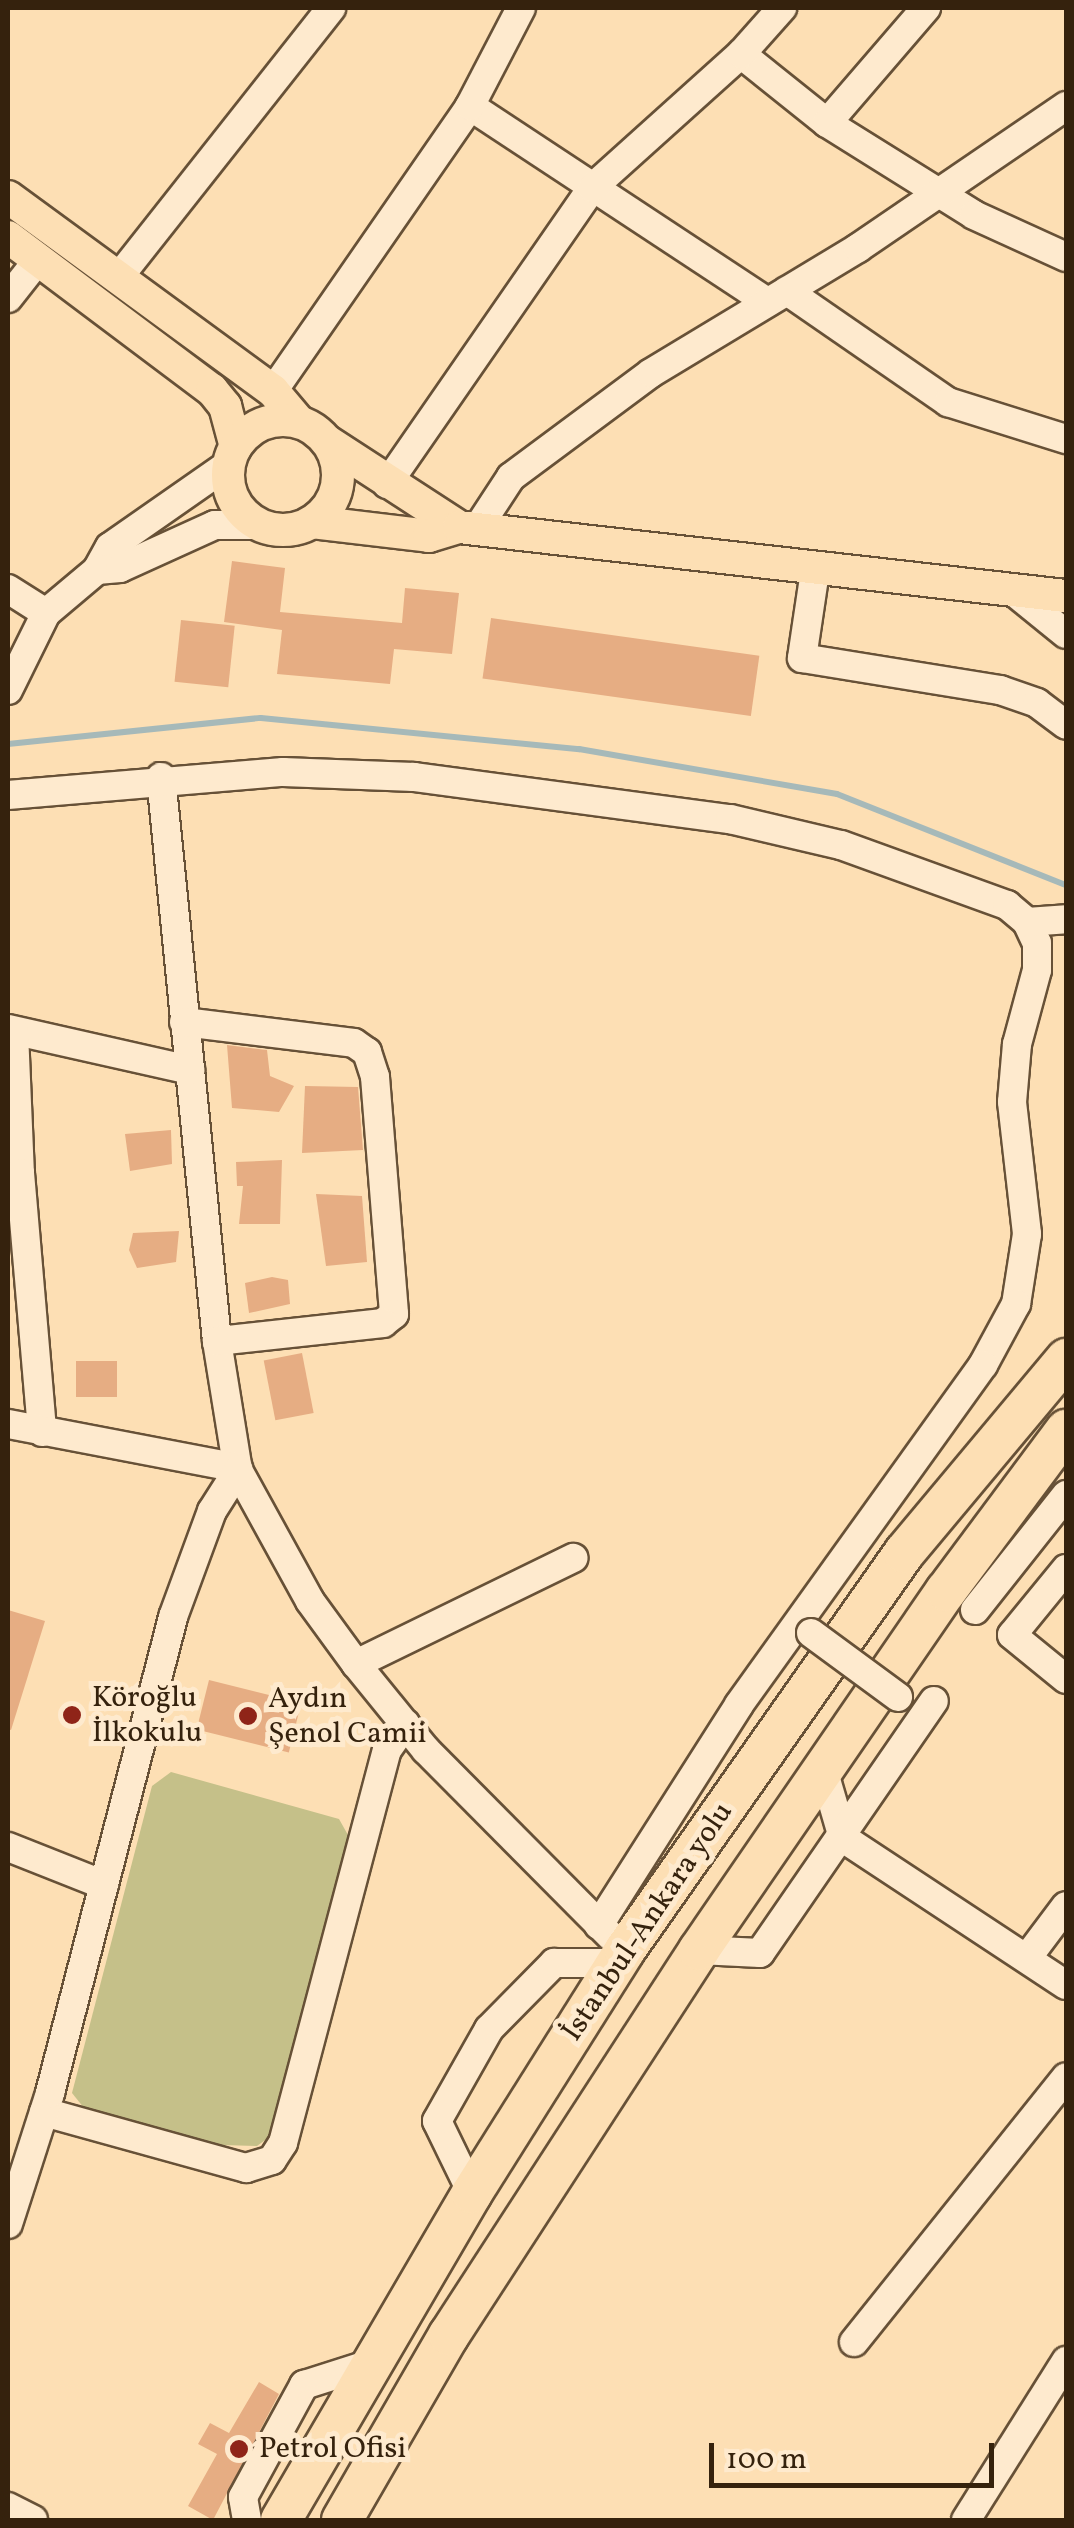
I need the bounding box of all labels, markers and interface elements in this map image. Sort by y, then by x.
place label: Köroğlu İlkokulu [92,1680,202,1750]
place label: Aydın Şenol Camii [268,1681,426,1752]
marker: Köroğlu İlkokulu [61,1704,83,1726]
marker: Aydın Şenol Camii [237,1705,259,1727]
street label: İstanbul-Ankara yolu [554,1795,742,2049]
scale bar [714,2423,999,2485]
place label: Petrol Ofisi [259,2431,406,2467]
marker: Petrol Ofisi [228,2438,250,2460]
text: 100 m [726,2439,807,2481]

